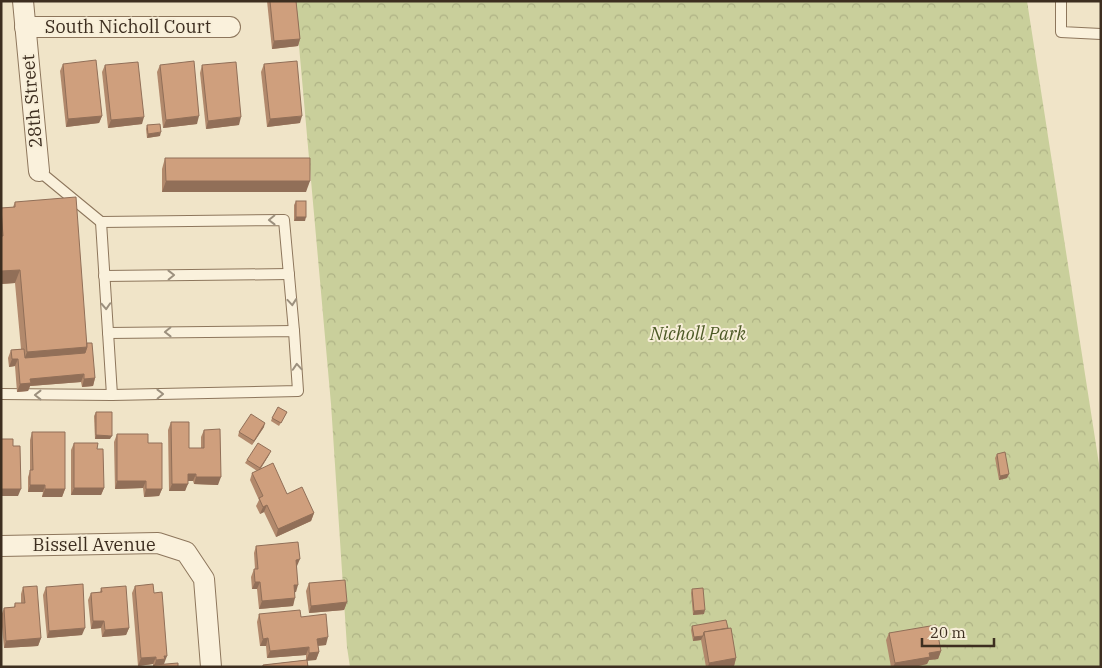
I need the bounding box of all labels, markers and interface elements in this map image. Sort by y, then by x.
street label: South Nicholl Court [45,15,211,38]
street label: 28th Street [16,53,47,149]
one-way arrow [267,215,275,225]
one-way arrow [167,270,175,280]
one-way arrow [286,298,297,306]
one-way arrow [101,302,112,310]
park label: Nicholl Park [649,322,747,345]
one-way arrow [164,327,172,337]
one-way arrow [291,363,302,371]
one-way arrow [157,389,165,399]
one-way arrow [34,390,42,400]
street label: Bissell Avenue [32,533,156,556]
scale bar [922,616,994,648]
text: 20 m [930,623,966,642]

